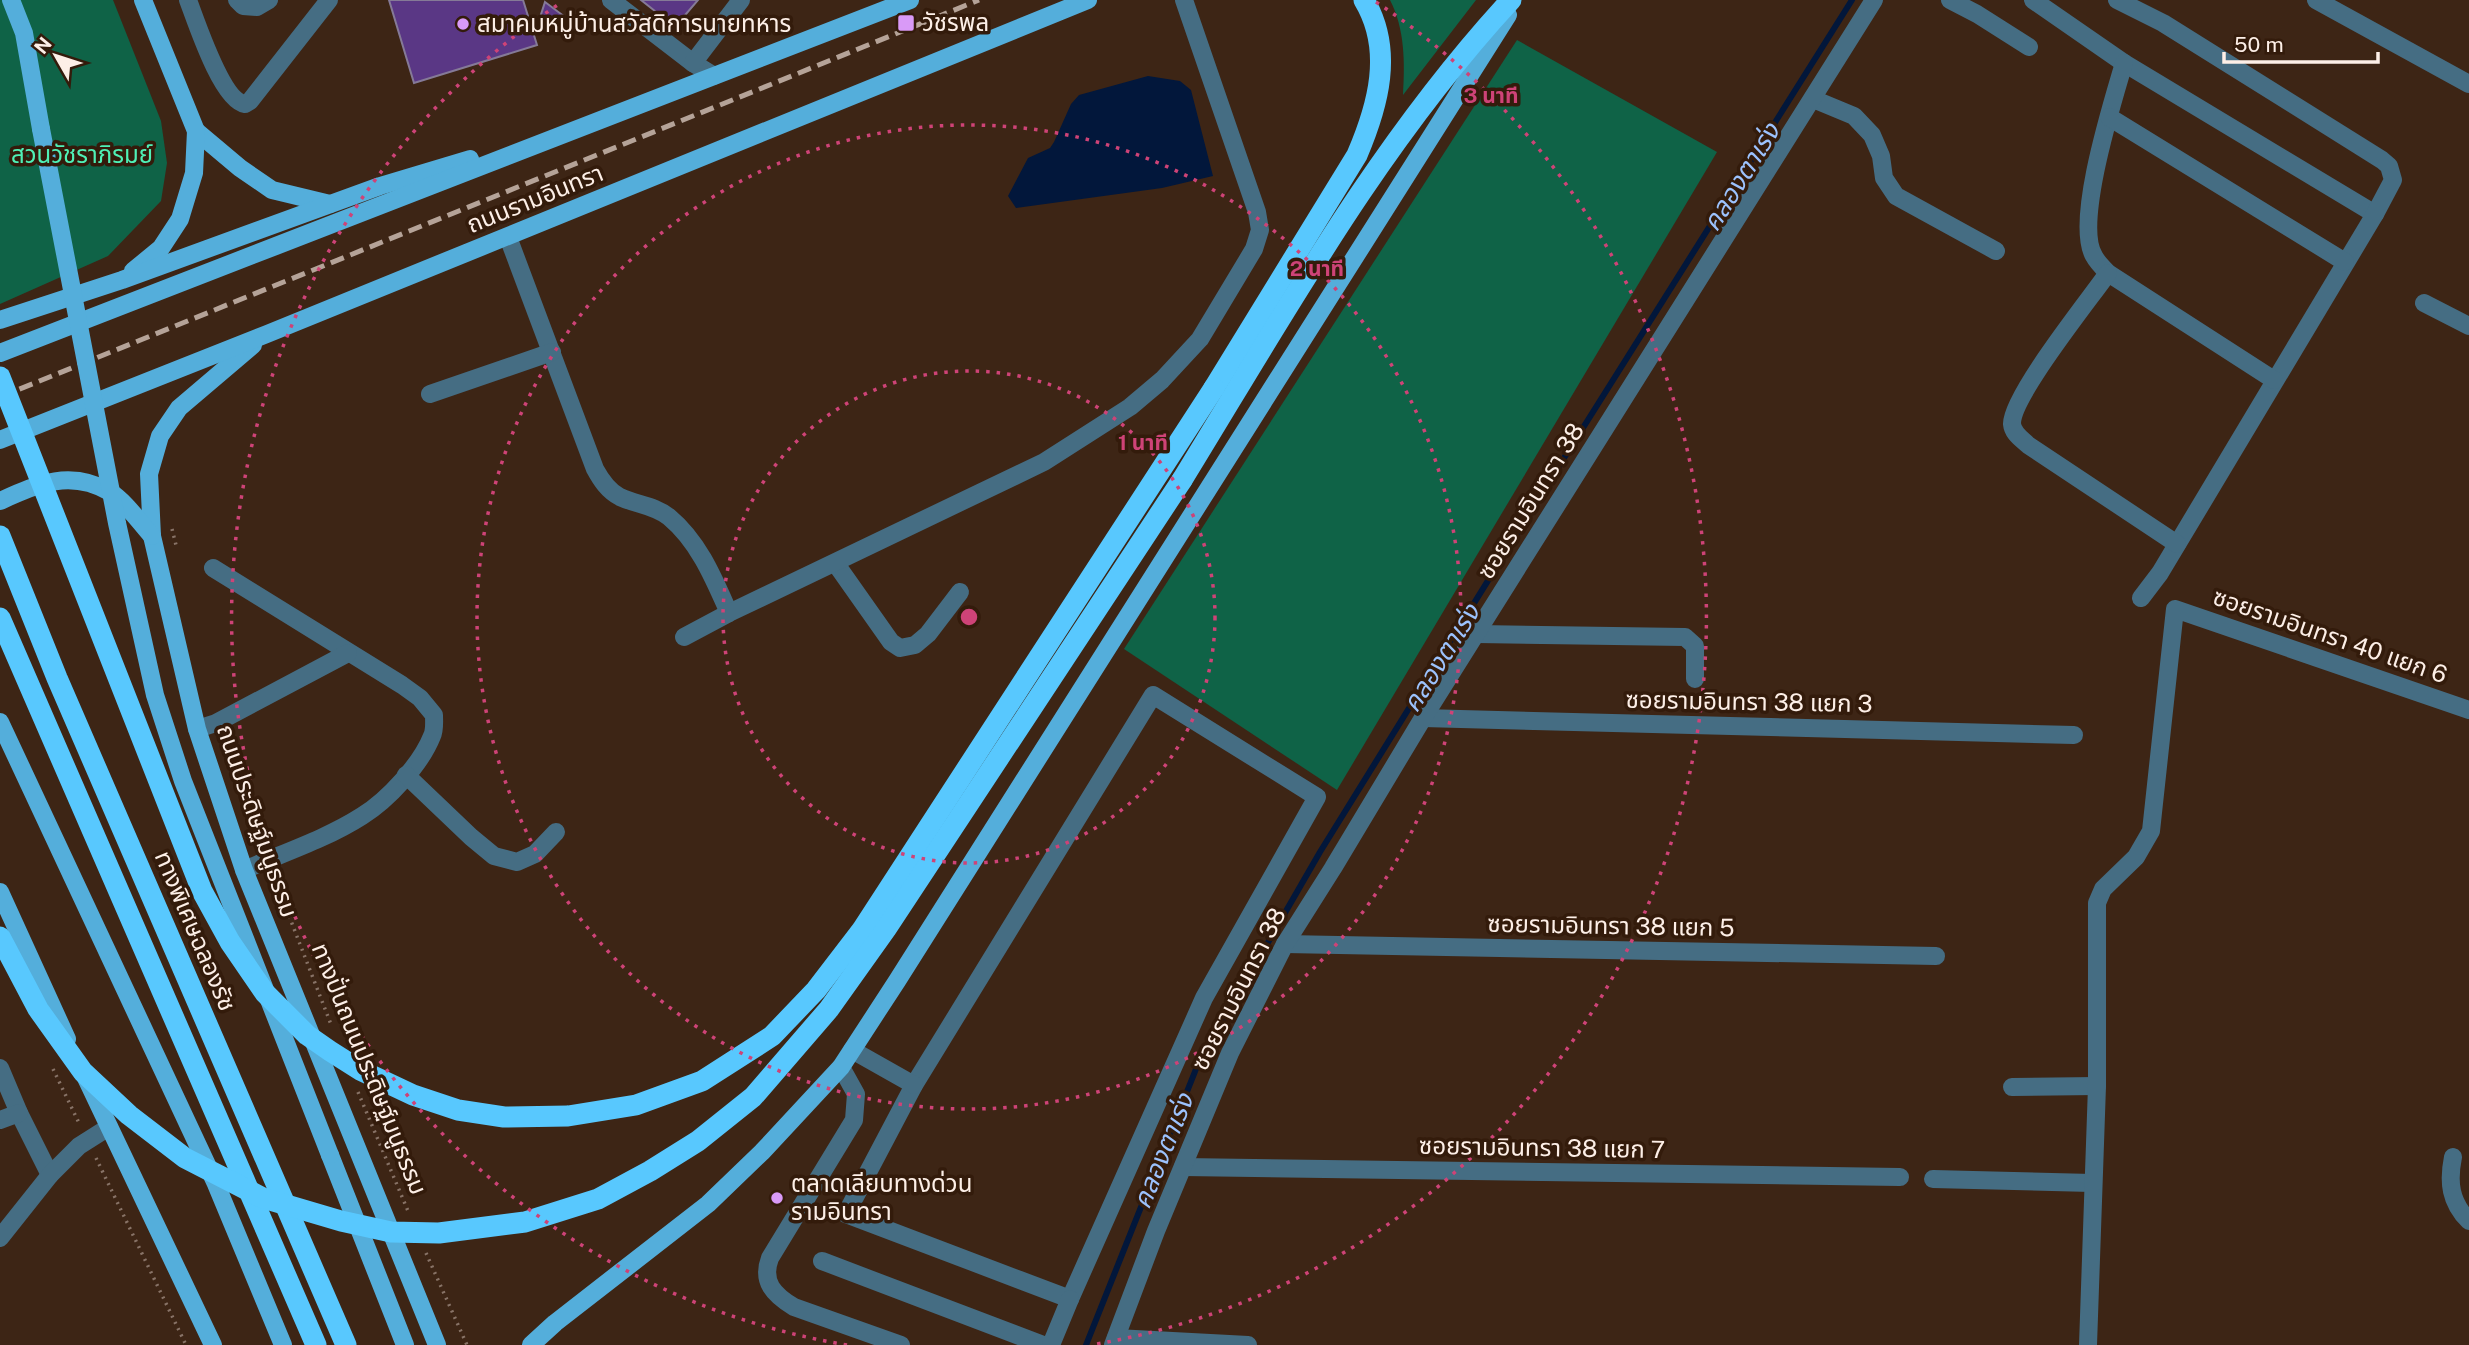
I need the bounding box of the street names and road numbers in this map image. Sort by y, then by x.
street label: ถนนรามอินทรา [462,158,607,238]
street label: ซอยรามอินทรา 38 [1471,417,1589,584]
street label: ซอยรามอินทรา 40 แยก 6 [2210,582,2451,688]
street label: ซอยรามอินทรา 38 แยก 3 [1625,685,1873,717]
street label: ถนนประดิษฐ์มนูธรรม [210,721,304,921]
street label: ทางพิเศษฉลองรัช [150,846,242,1015]
street label: ซอยรามอินทรา 38 [1185,903,1291,1074]
street label: ซอยรามอินทรา 38 แยก 5 [1487,909,1735,941]
street label: ทางปั่นถนนประดิษฐ์มนูธรรม [305,938,434,1199]
street label: ซอยรามอินทรา 38 แยก 7 [1419,1131,1665,1163]

